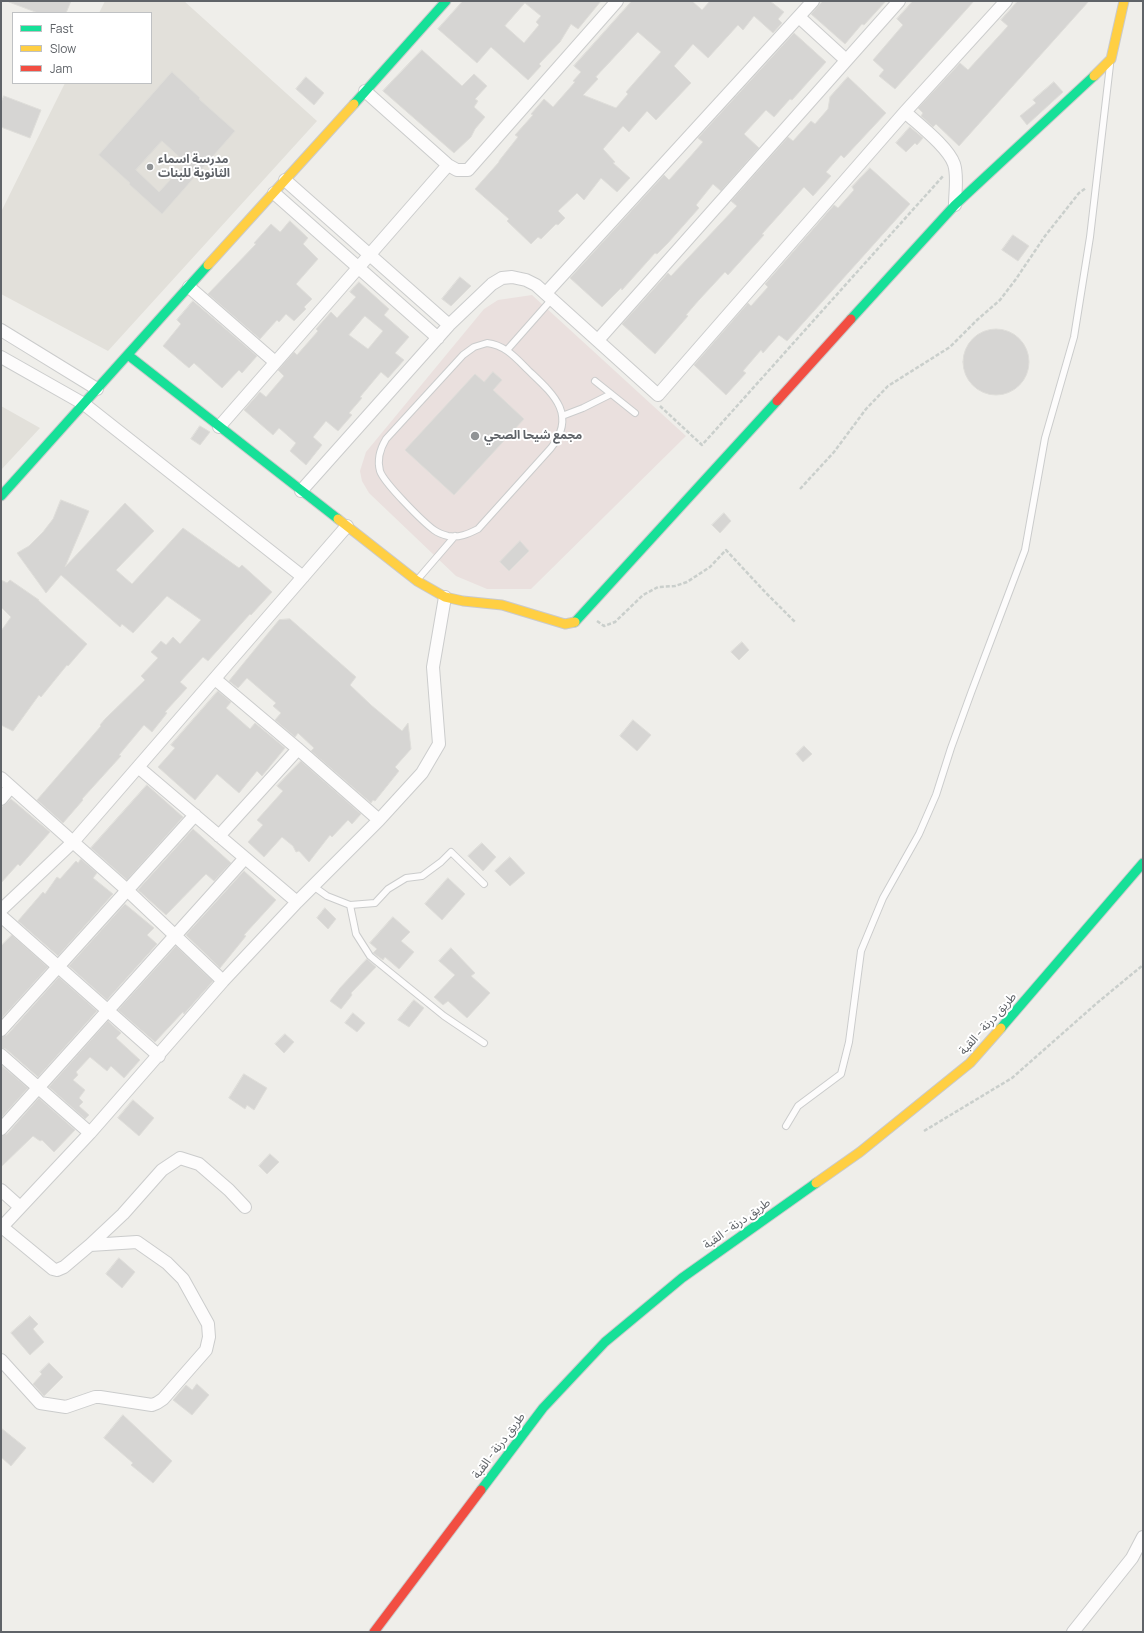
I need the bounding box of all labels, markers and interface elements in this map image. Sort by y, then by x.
legend [12,12,152,84]
text: Fast [50,20,74,37]
text: Slow [50,40,76,57]
text: Jam [50,60,72,77]
place label: مدرسة اسماء الثانوية للبنات [158,153,230,181]
marker: مدرسة اسماء الثانوية للبنات [145,162,155,172]
place label: مجمع شيحا الصحي [484,429,582,443]
marker: مجمع شيحا الصحي [469,430,481,442]
street label: طريق درنة - القبة [956,990,1020,1058]
street label: طريق درنة - القبة [701,1196,773,1252]
street label: طريق درنة - القبة [470,1410,528,1482]

